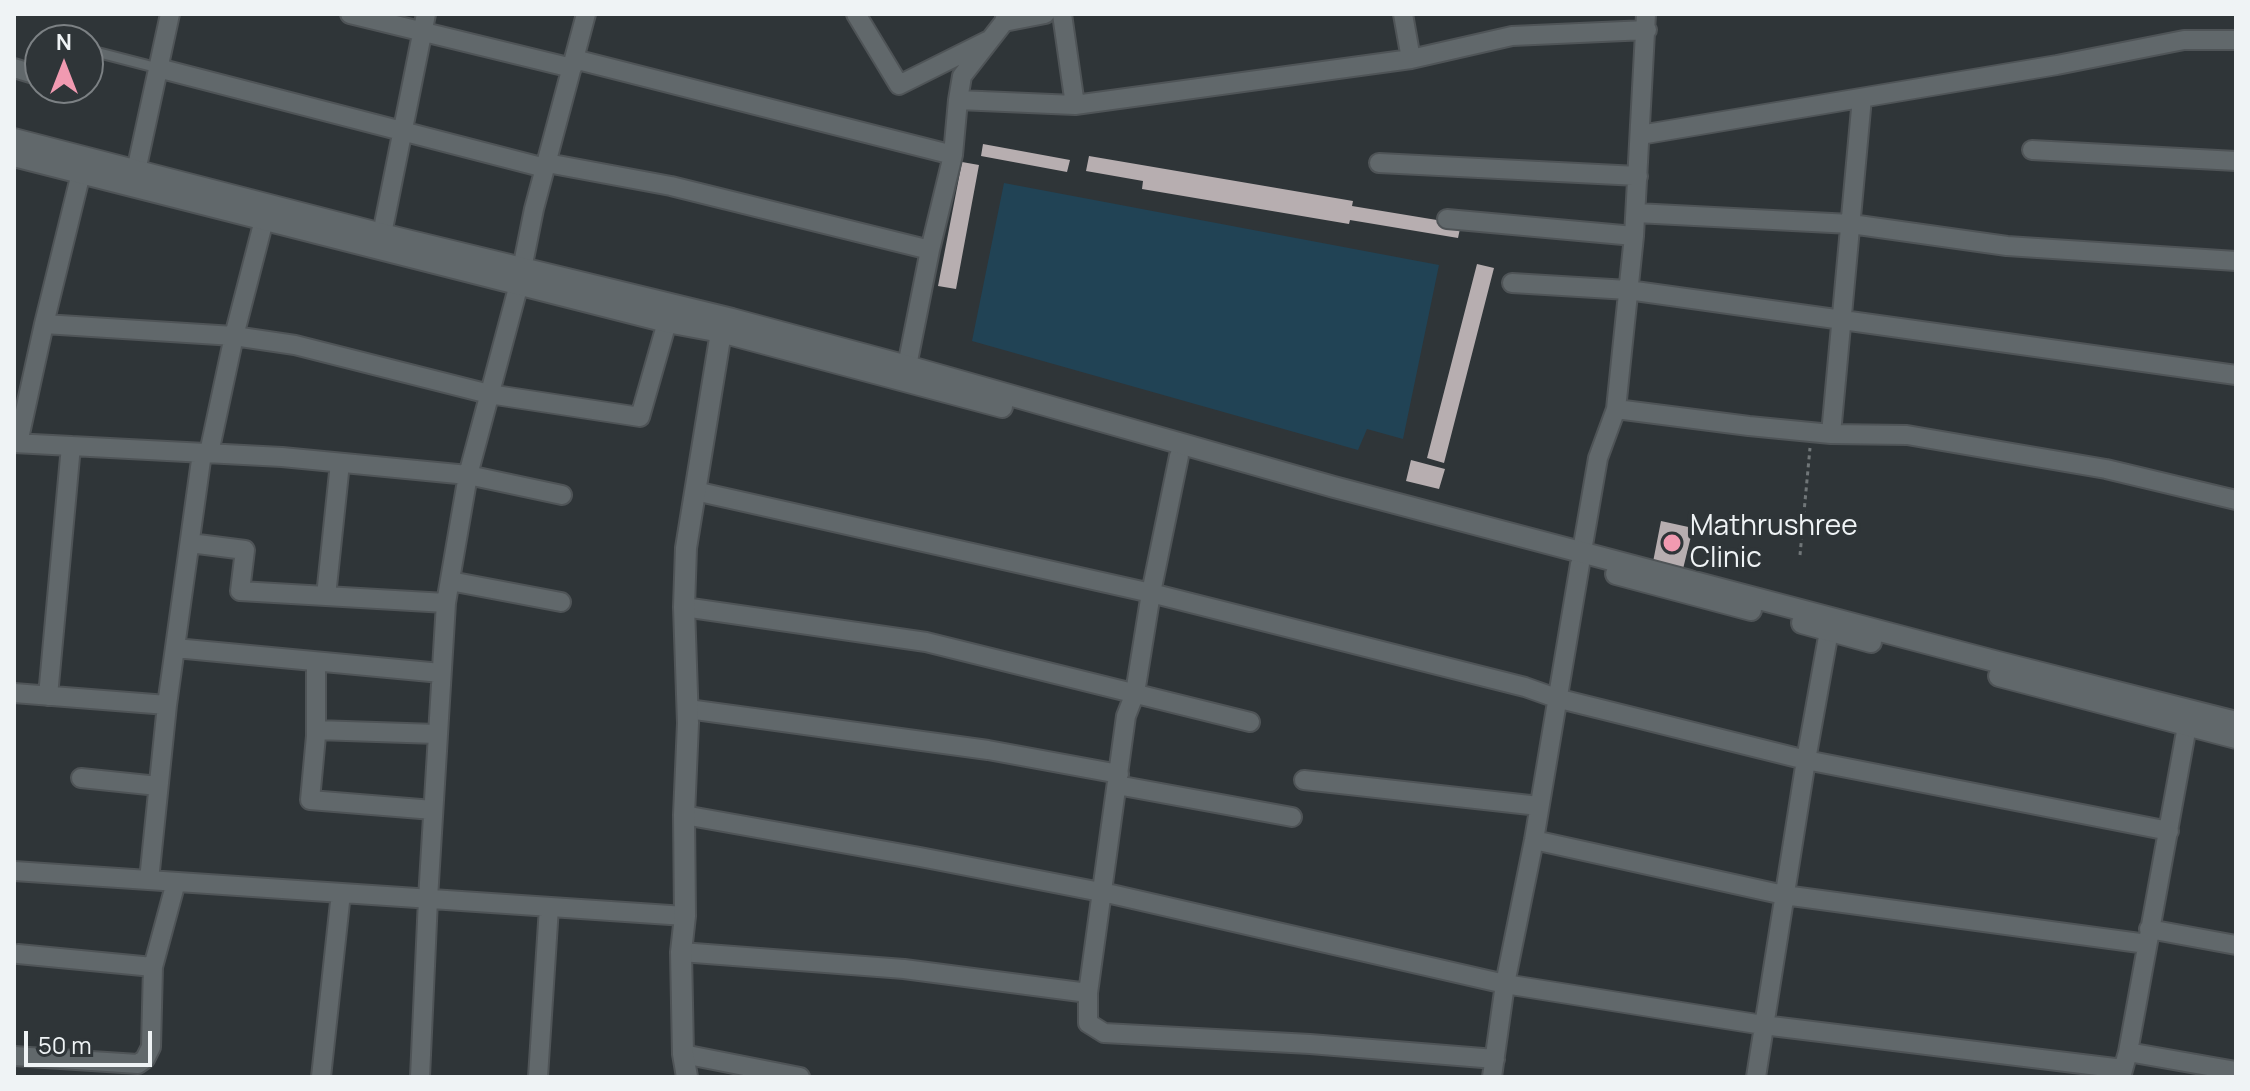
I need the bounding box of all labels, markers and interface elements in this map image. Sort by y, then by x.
north arrow [24,24,104,104]
text: N [56,27,72,57]
place label: Mathrushree Clinic [1690,510,1858,576]
marker: Mathrushree Clinic [1661,532,1683,554]
scale bar [28,1015,156,1065]
text: 50 m [38,1028,92,1061]

